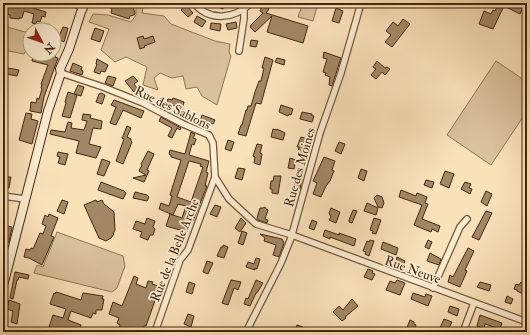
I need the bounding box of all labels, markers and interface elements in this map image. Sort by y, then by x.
north arrow [22,22,62,62]
text: N [40,39,58,57]
street label: Rue des Sablons [132,83,214,133]
street label: Rue des Moines [281,125,319,209]
street label: Rue de la Belle Arche [147,196,203,304]
street label: Rue Neuve [382,252,443,288]

